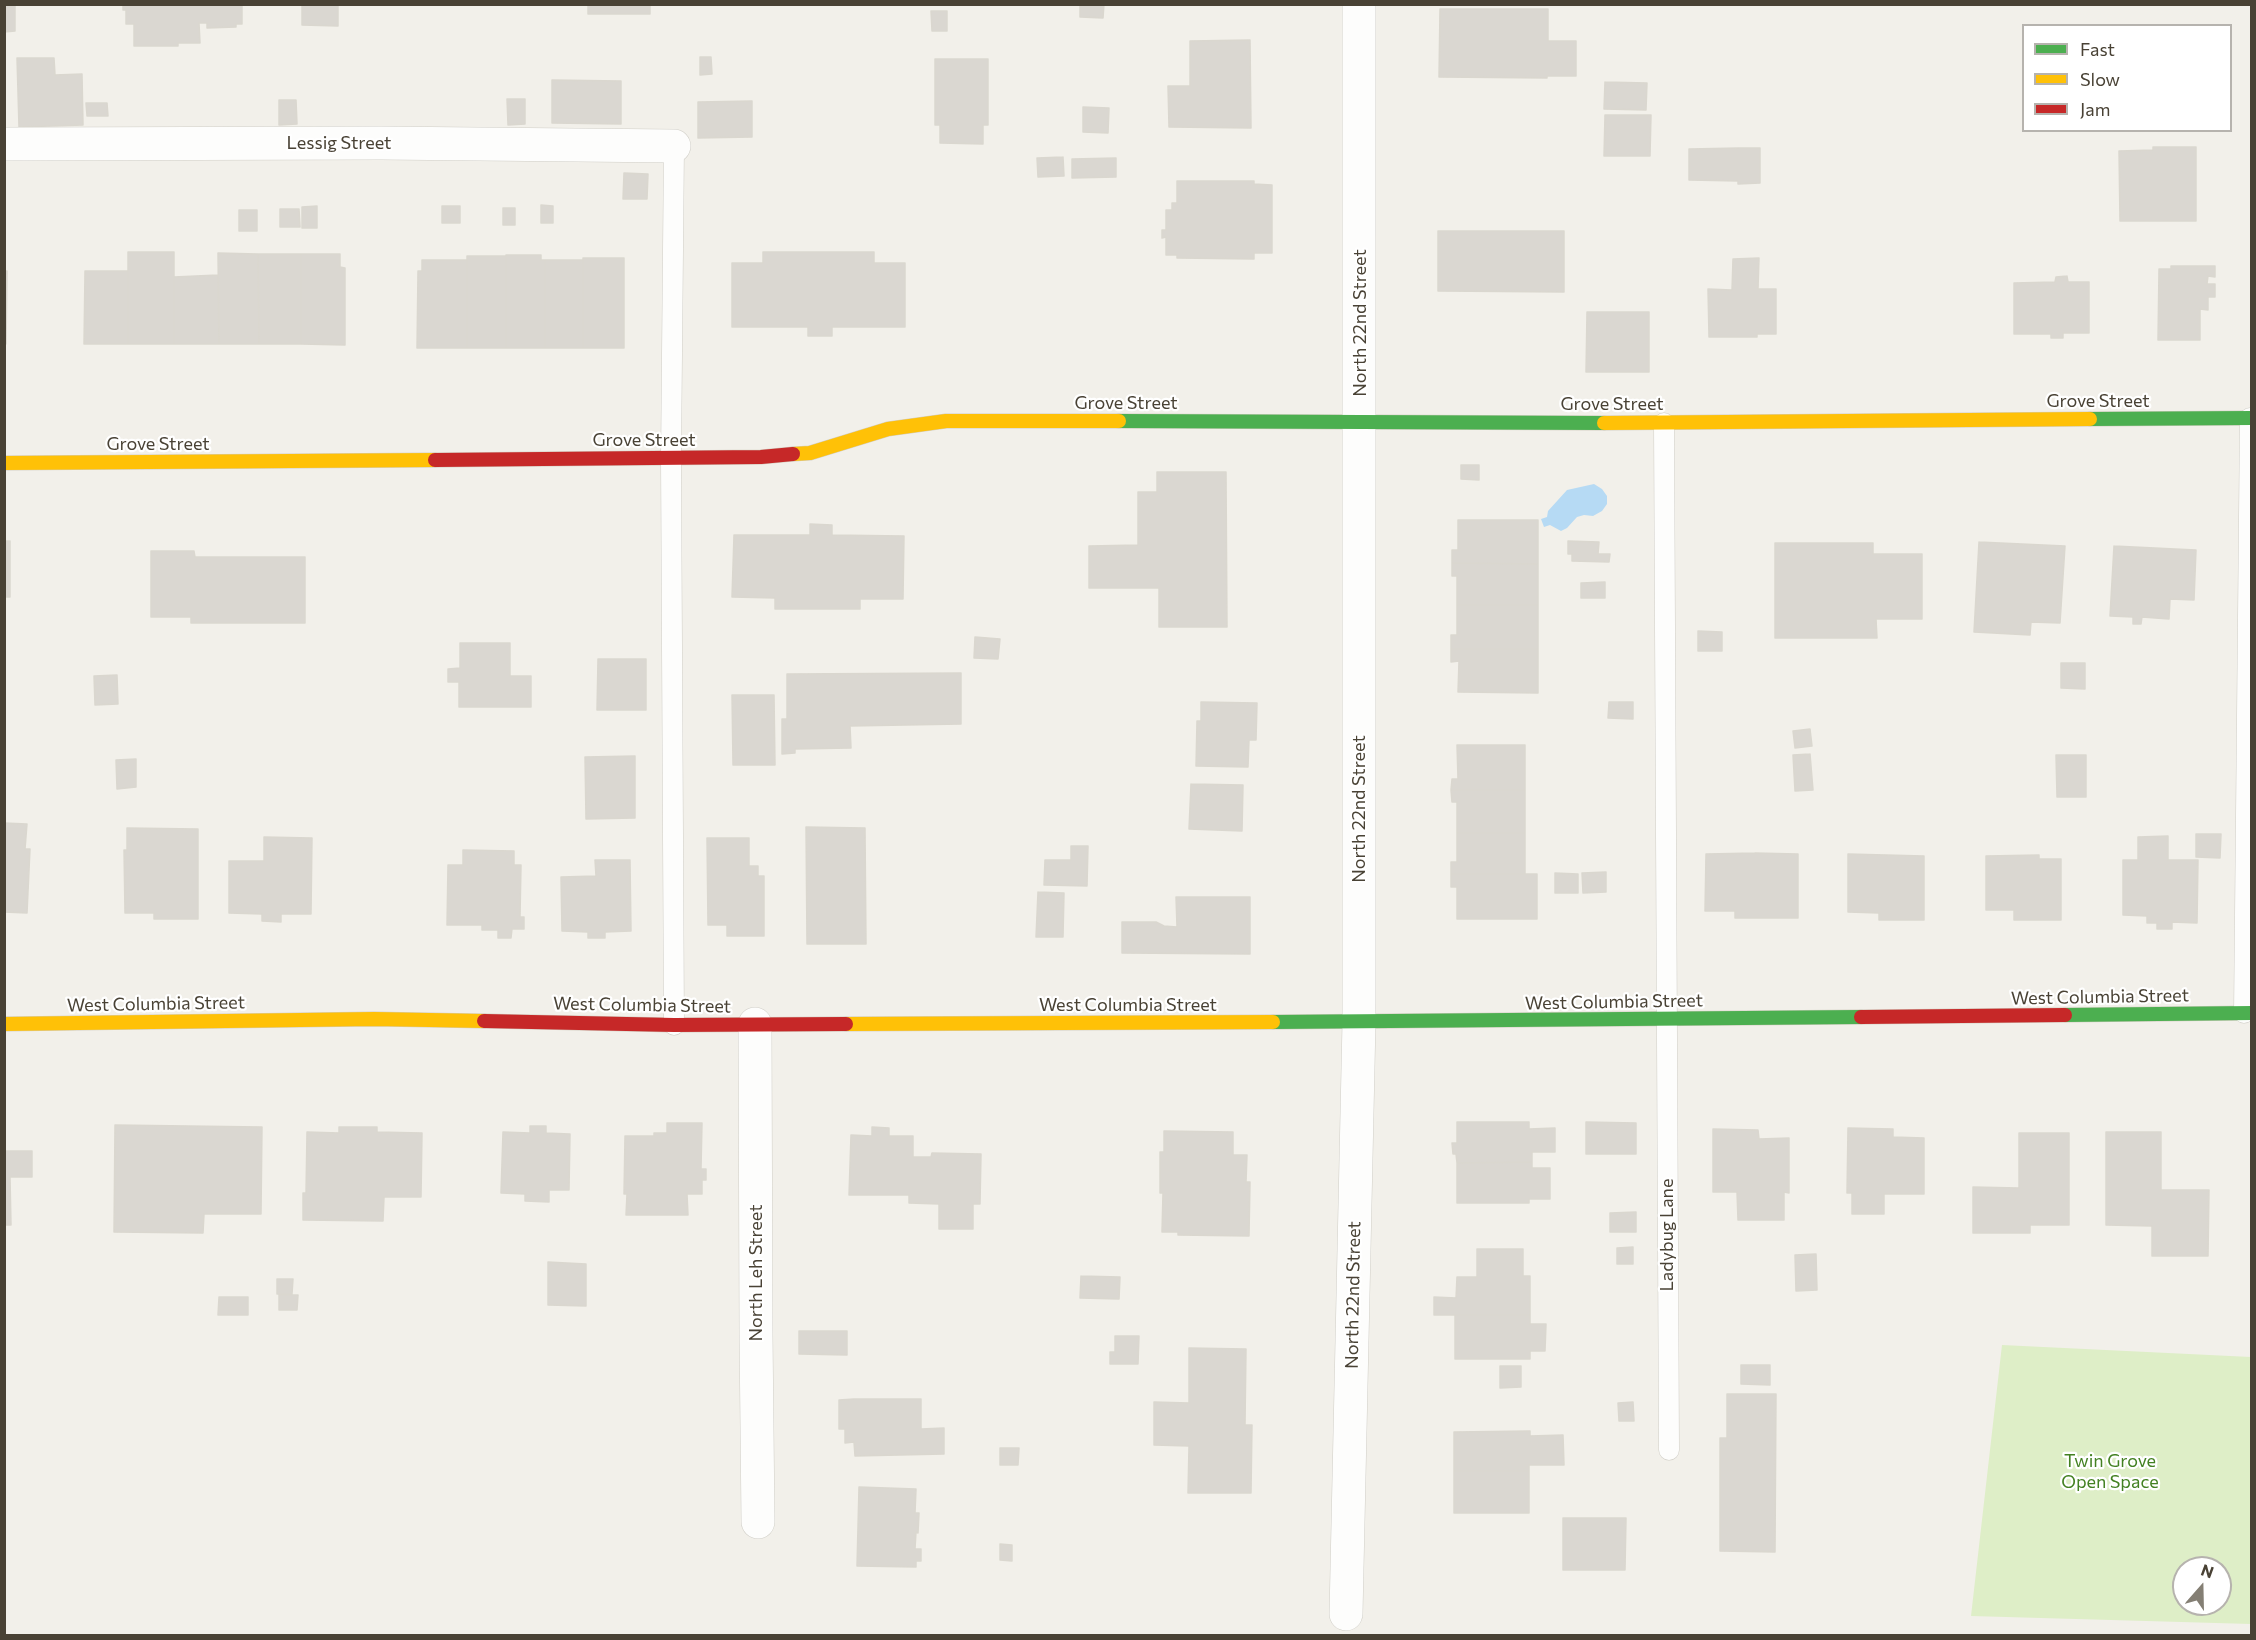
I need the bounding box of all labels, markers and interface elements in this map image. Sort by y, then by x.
legend [2022,24,2232,132]
text: Fast [2080,38,2115,60]
text: Slow [2080,68,2120,90]
text: Jam [2080,98,2110,120]
street label: Lessig Street [287,132,391,154]
street label: North 22nd Street [1349,249,1371,397]
street label: Grove Street [2046,390,2150,412]
street label: Grove Street [1074,392,1178,414]
street label: Grove Street [1560,393,1664,415]
street label: Grove Street [592,429,696,451]
street label: Grove Street [106,433,210,455]
street label: North 22nd Street [1348,735,1370,883]
street label: West Columbia Street [2011,985,2189,1009]
street label: West Columbia Street [1525,990,1703,1014]
street label: West Columbia Street [67,992,245,1016]
street label: West Columbia Street [553,993,731,1017]
street label: West Columbia Street [1039,994,1217,1016]
street label: Ladybug Lane [1656,1179,1678,1291]
street label: North Leh Street [745,1204,767,1342]
street label: North 22nd Street [1341,1221,1365,1369]
park label: Twin Grove Open Space [2061,1450,2159,1492]
north arrow [2172,1556,2232,1616]
text: N [2199,1560,2217,1581]

